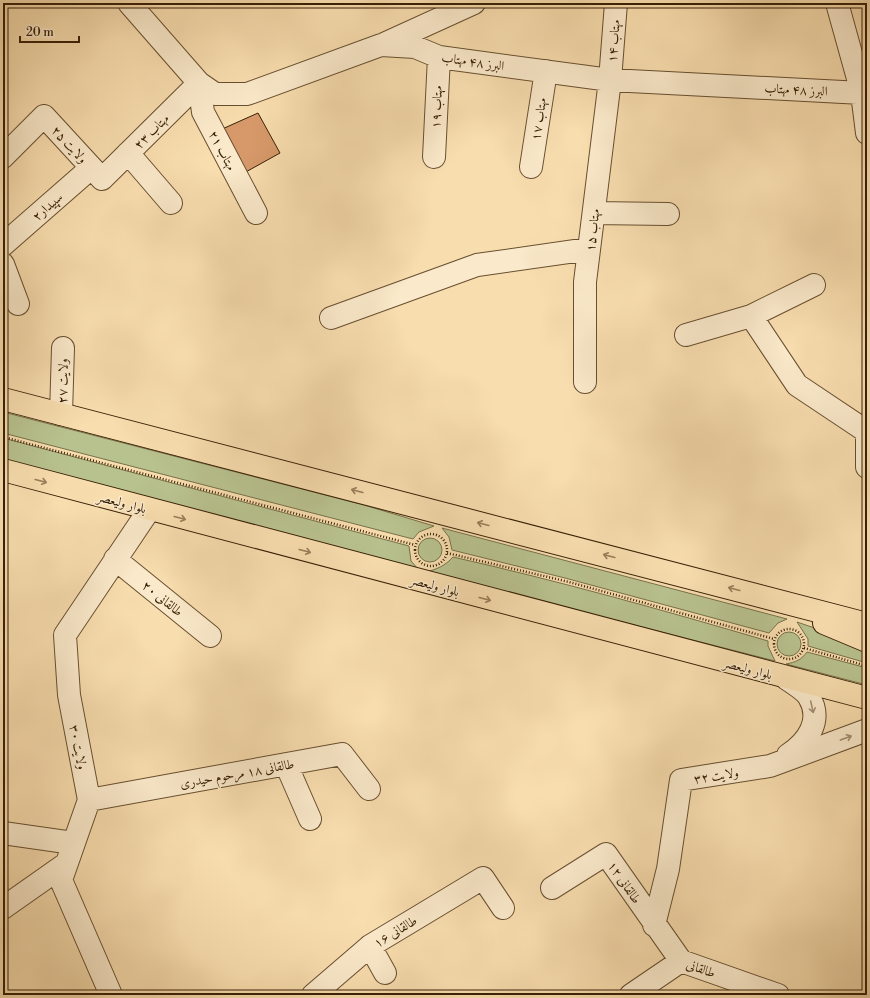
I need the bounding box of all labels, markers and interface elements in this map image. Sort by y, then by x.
scale bar [20,18,79,44]
street label: مهتاب ۱۴ [604,19,624,63]
text: 20 m [26,25,54,40]
street label: البرز ۴۸ مهتاب [441,50,505,74]
street label: البرز ۴۸ مهتاب [764,80,828,100]
street label: مهتاب ۱۹ [428,85,446,129]
street label: مهتاب ۱۷ [528,97,550,142]
street label: مهتاب ۲٣ [131,111,173,153]
street label: ولایت ۲۵ [48,123,91,167]
street label: مهتاب ٢١ [205,128,239,173]
street label: سپیدار۲ [29,189,67,225]
street label: مهتاب ۱۵ [582,208,604,252]
street label: ولایت ٢٧ [55,358,71,404]
one-way arrow [34,477,47,485]
one-way arrow [351,487,364,494]
street label: بلوار ولیعصر [94,488,148,517]
one-way arrow [173,515,186,522]
one-way arrow [477,519,490,527]
one-way arrow [299,548,312,555]
one-way arrow [602,552,615,560]
street label: بلوار ولیعصر [407,571,461,600]
street label: طالقانی ۲۰ [139,577,186,620]
one-way arrow [728,585,741,592]
one-way arrow [478,596,491,603]
street label: بلوار ولیعصر [720,654,774,683]
one-way arrow [809,700,817,713]
street label: ولایت ۳۰ [66,723,90,771]
one-way arrow [840,734,853,741]
street label: طالقانی ۱۸ مرحوم حیدری [179,756,296,795]
street label: ولایت ۳۲ [693,765,740,787]
street label: طالقانی ۱۲ [604,858,644,907]
street label: طالقانی ۱۶ [371,913,420,951]
street label: طالقانی [684,956,717,981]

